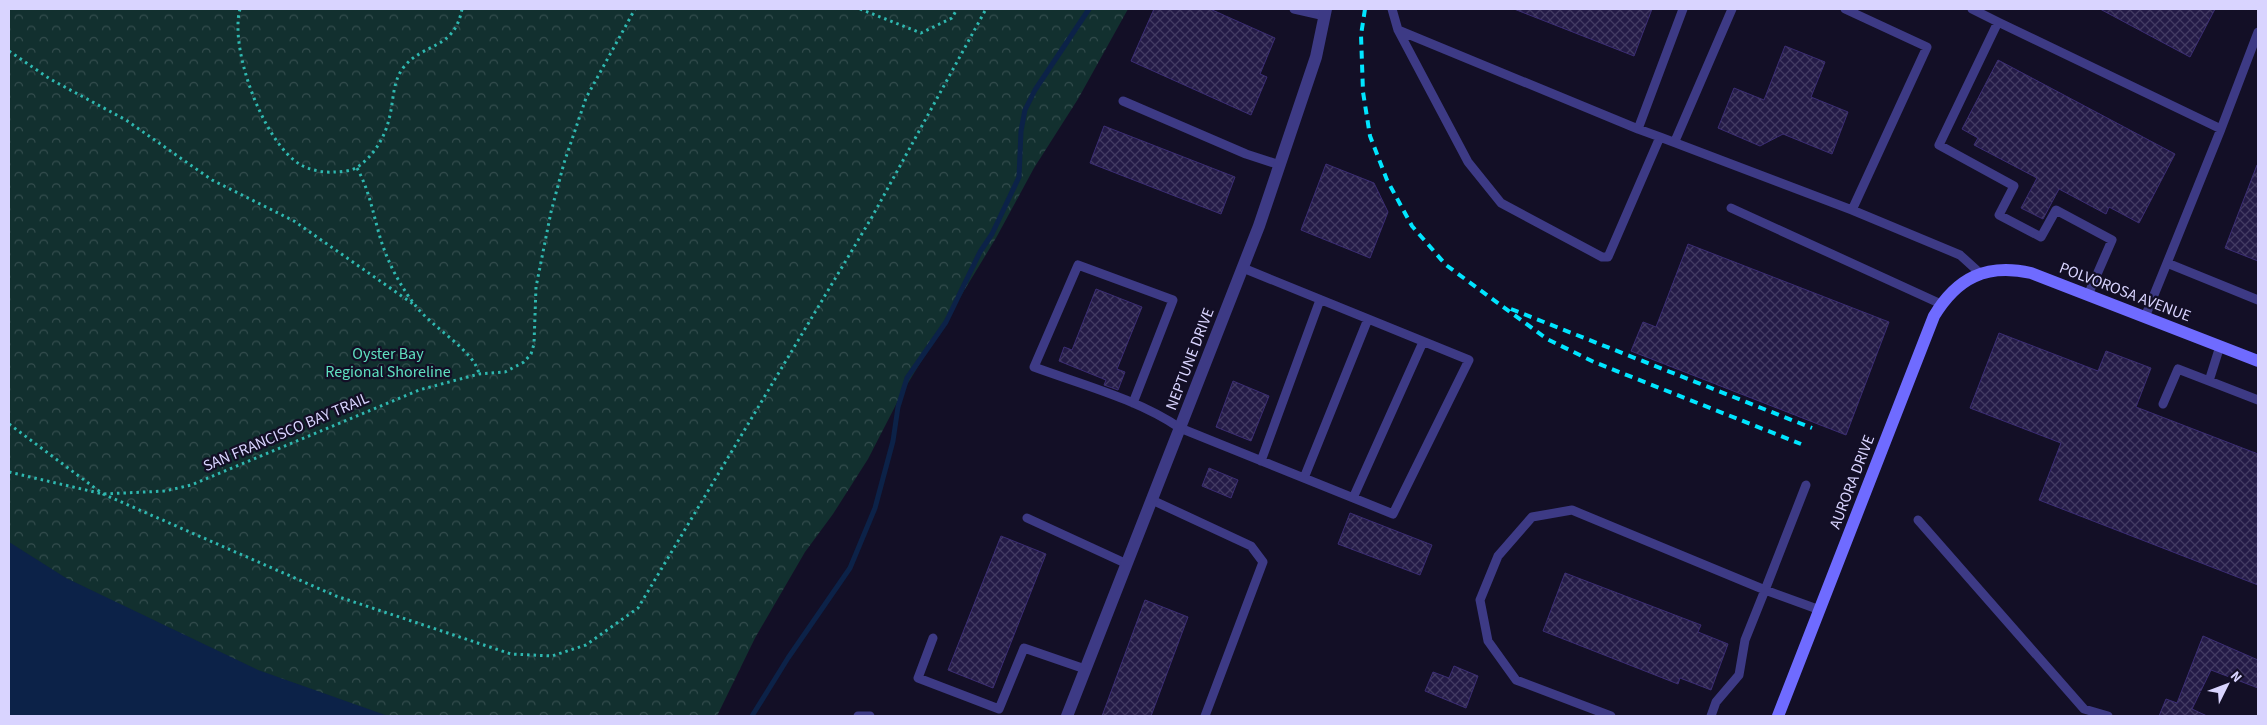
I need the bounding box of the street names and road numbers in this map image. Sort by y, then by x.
street label: POLVOROSA AVENUE [2056,257,2194,327]
street label: NEPTUNE DRIVE [1160,305,1220,413]
street label: SAN FRANCISCO BAY TRAIL [200,387,372,477]
street label: AURORA DRIVE [1824,432,1880,532]

